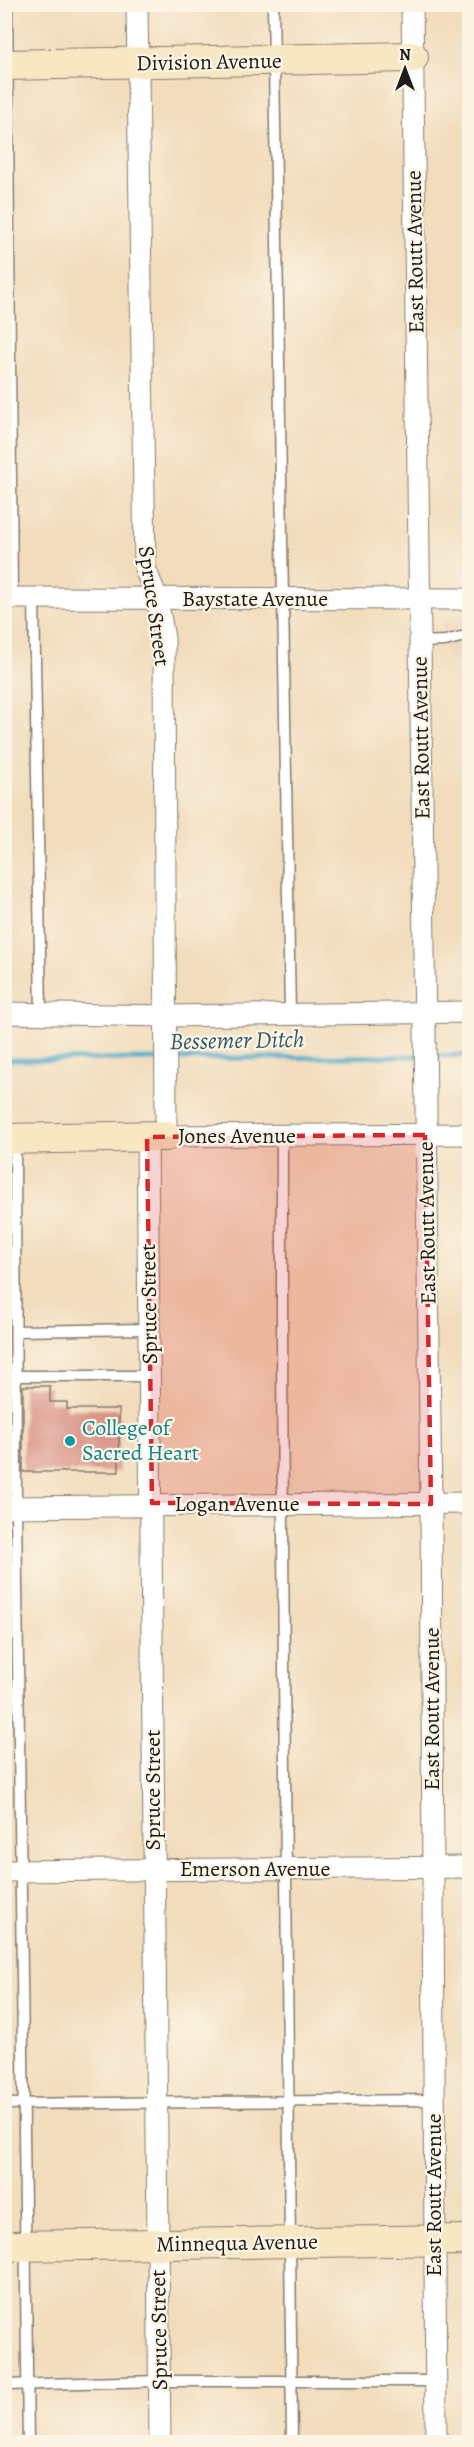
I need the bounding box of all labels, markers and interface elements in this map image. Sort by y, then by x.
north arrow [375,39,435,99]
text: N [399,44,411,66]
street label: Division Avenue [136,46,282,78]
street label: East Routt Avenue [399,170,431,334]
street label: Spruce Street [131,544,177,668]
street label: Baystate Avenue [182,584,328,614]
street label: East Routt Avenue [405,656,437,820]
water label: Bessemer Ditch [169,1023,305,1057]
street label: Jones Avenue [178,1121,296,1151]
street label: East Routt Avenue [411,1141,443,1305]
street label: Spruce Street [133,1243,165,1365]
place label: College of Sacred Heart [82,1413,199,1468]
marker: College of Sacred Heart [63,1434,77,1448]
street label: Logan Avenue [174,1489,300,1519]
street label: East Routt Avenue [417,1627,447,1791]
street label: Spruce Street [138,1730,168,1850]
street label: Emerson Avenue [180,1854,330,1884]
street label: East Routt Avenue [419,2113,449,2277]
street label: Minnequa Avenue [156,2227,318,2259]
street label: Spruce Street [143,2269,175,2391]

